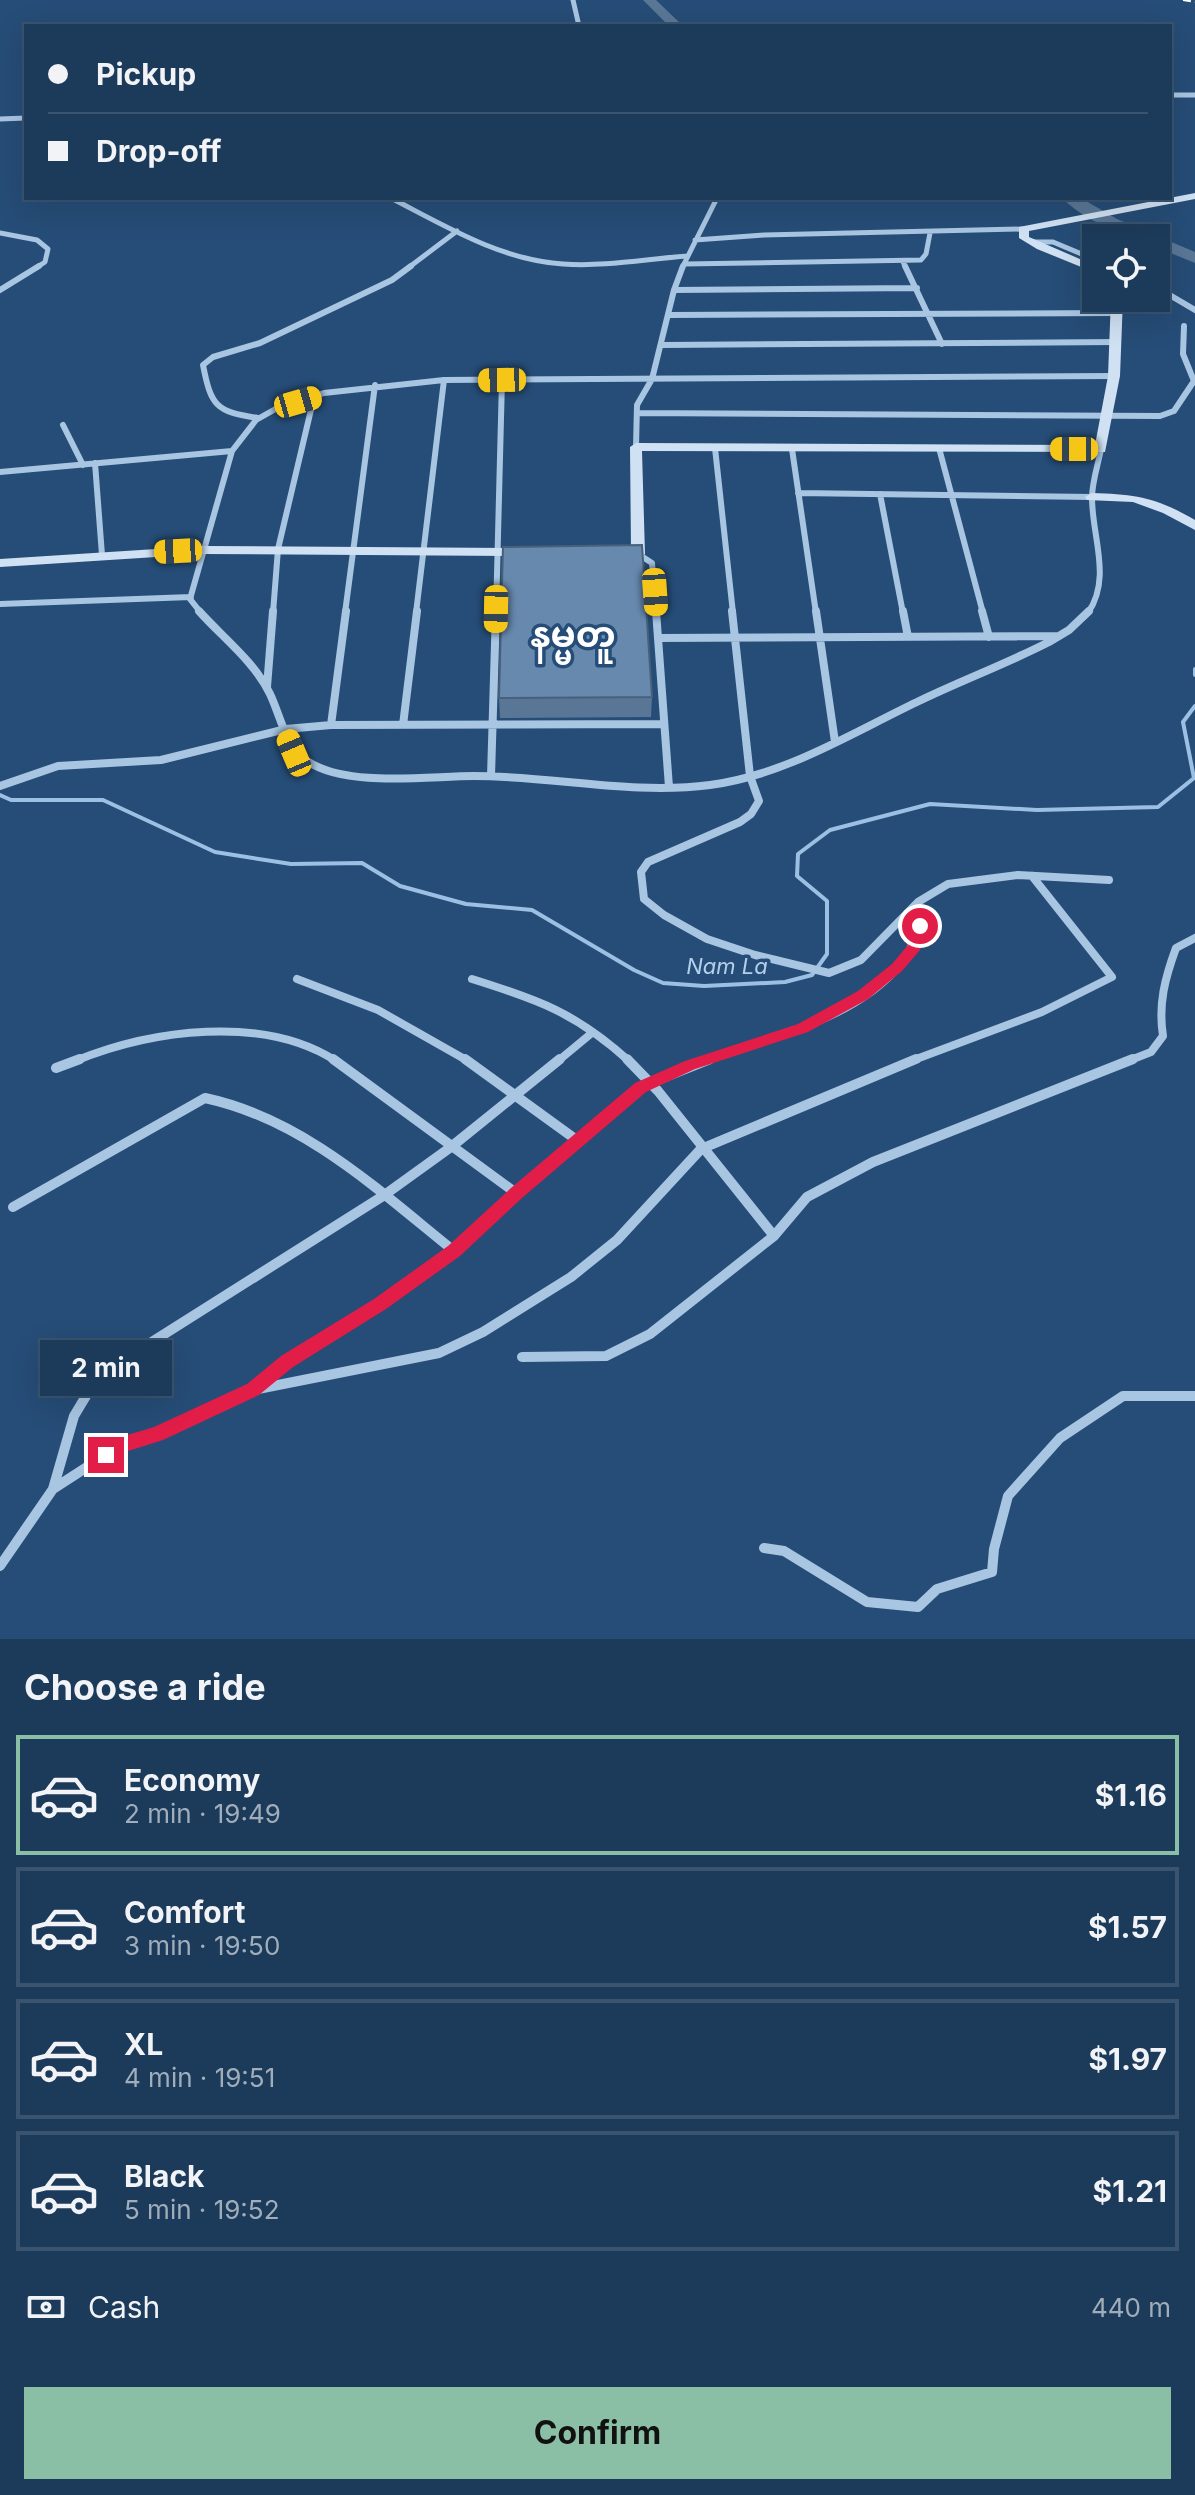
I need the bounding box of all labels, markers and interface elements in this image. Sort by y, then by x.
text: Pickup [96,56,196,92]
text: Drop-off [96,133,222,169]
map controls [1082,224,1170,312]
button: locate [1082,224,1170,312]
car [478,368,526,392]
car [272,384,324,420]
car [1050,437,1098,461]
car [153,538,203,564]
car [641,567,669,617]
car [484,585,508,633]
district label: နမ္မတူ [530,612,616,665]
car [274,726,314,780]
route start [902,908,938,944]
water label: Nam La [686,953,768,979]
callout: 2 min [40,1339,172,1395]
text: 2 min [71,1352,141,1383]
route end [88,1437,124,1473]
text: Choose a ride [24,1665,266,1709]
icon: car [28,1759,100,1831]
text: Economy [124,1762,260,1798]
text: $1.16 [1095,1777,1167,1813]
text: 2 min · 19:49 [124,1798,281,1829]
icon: car [28,1891,100,1963]
text: Comfort [124,1894,245,1930]
text: $1.57 [1088,1909,1167,1945]
text: 3 min · 19:50 [124,1930,280,1961]
icon: car [28,2023,100,2095]
text: XL [124,2026,163,2062]
text: $1.97 [1088,2041,1167,2077]
text: 4 min · 19:51 [124,2062,275,2093]
icon: car [28,2155,100,2227]
text: Black [124,2158,204,2194]
text: $1.21 [1093,2173,1167,2209]
text: 5 min · 19:52 [124,2194,280,2225]
icon: cash [24,2285,68,2329]
text: Cash [88,2289,160,2325]
text: 440 m [1091,2292,1171,2323]
button: Confirm [24,2387,1171,2479]

